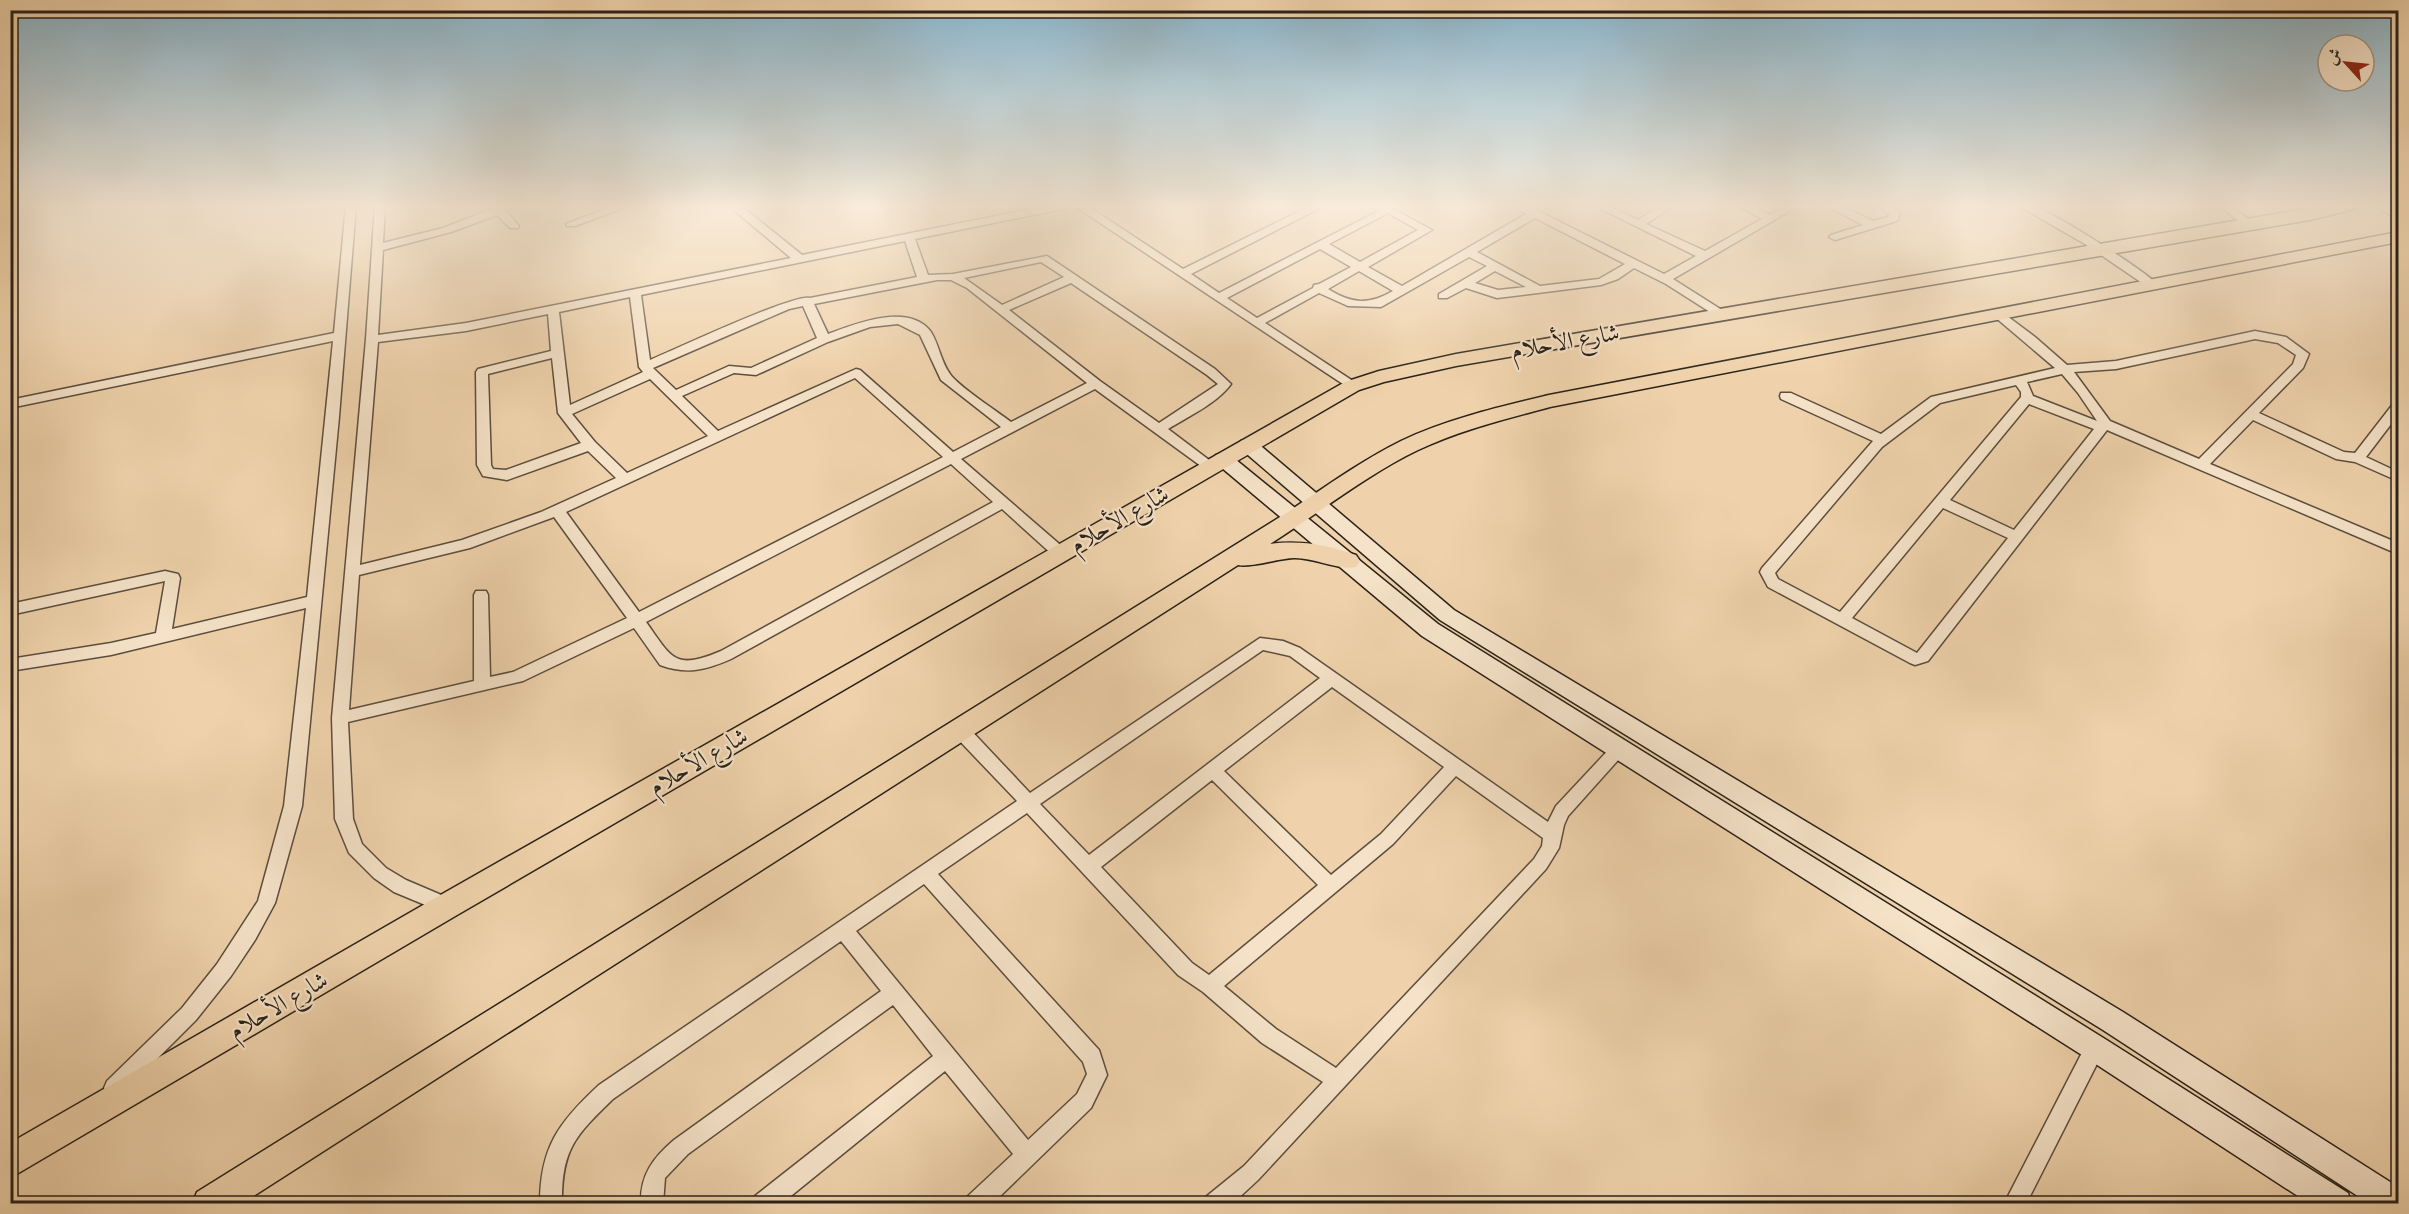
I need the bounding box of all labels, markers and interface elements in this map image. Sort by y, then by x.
north arrow [2316,33,2376,93]
text: ش [2318,44,2347,69]
street label: شارع الأحلام [1508,314,1623,371]
street label: شارع الأحلام [1063,476,1177,565]
street label: شارع الأحلام [642,718,756,807]
street label: شارع الأحلام [222,962,336,1051]

